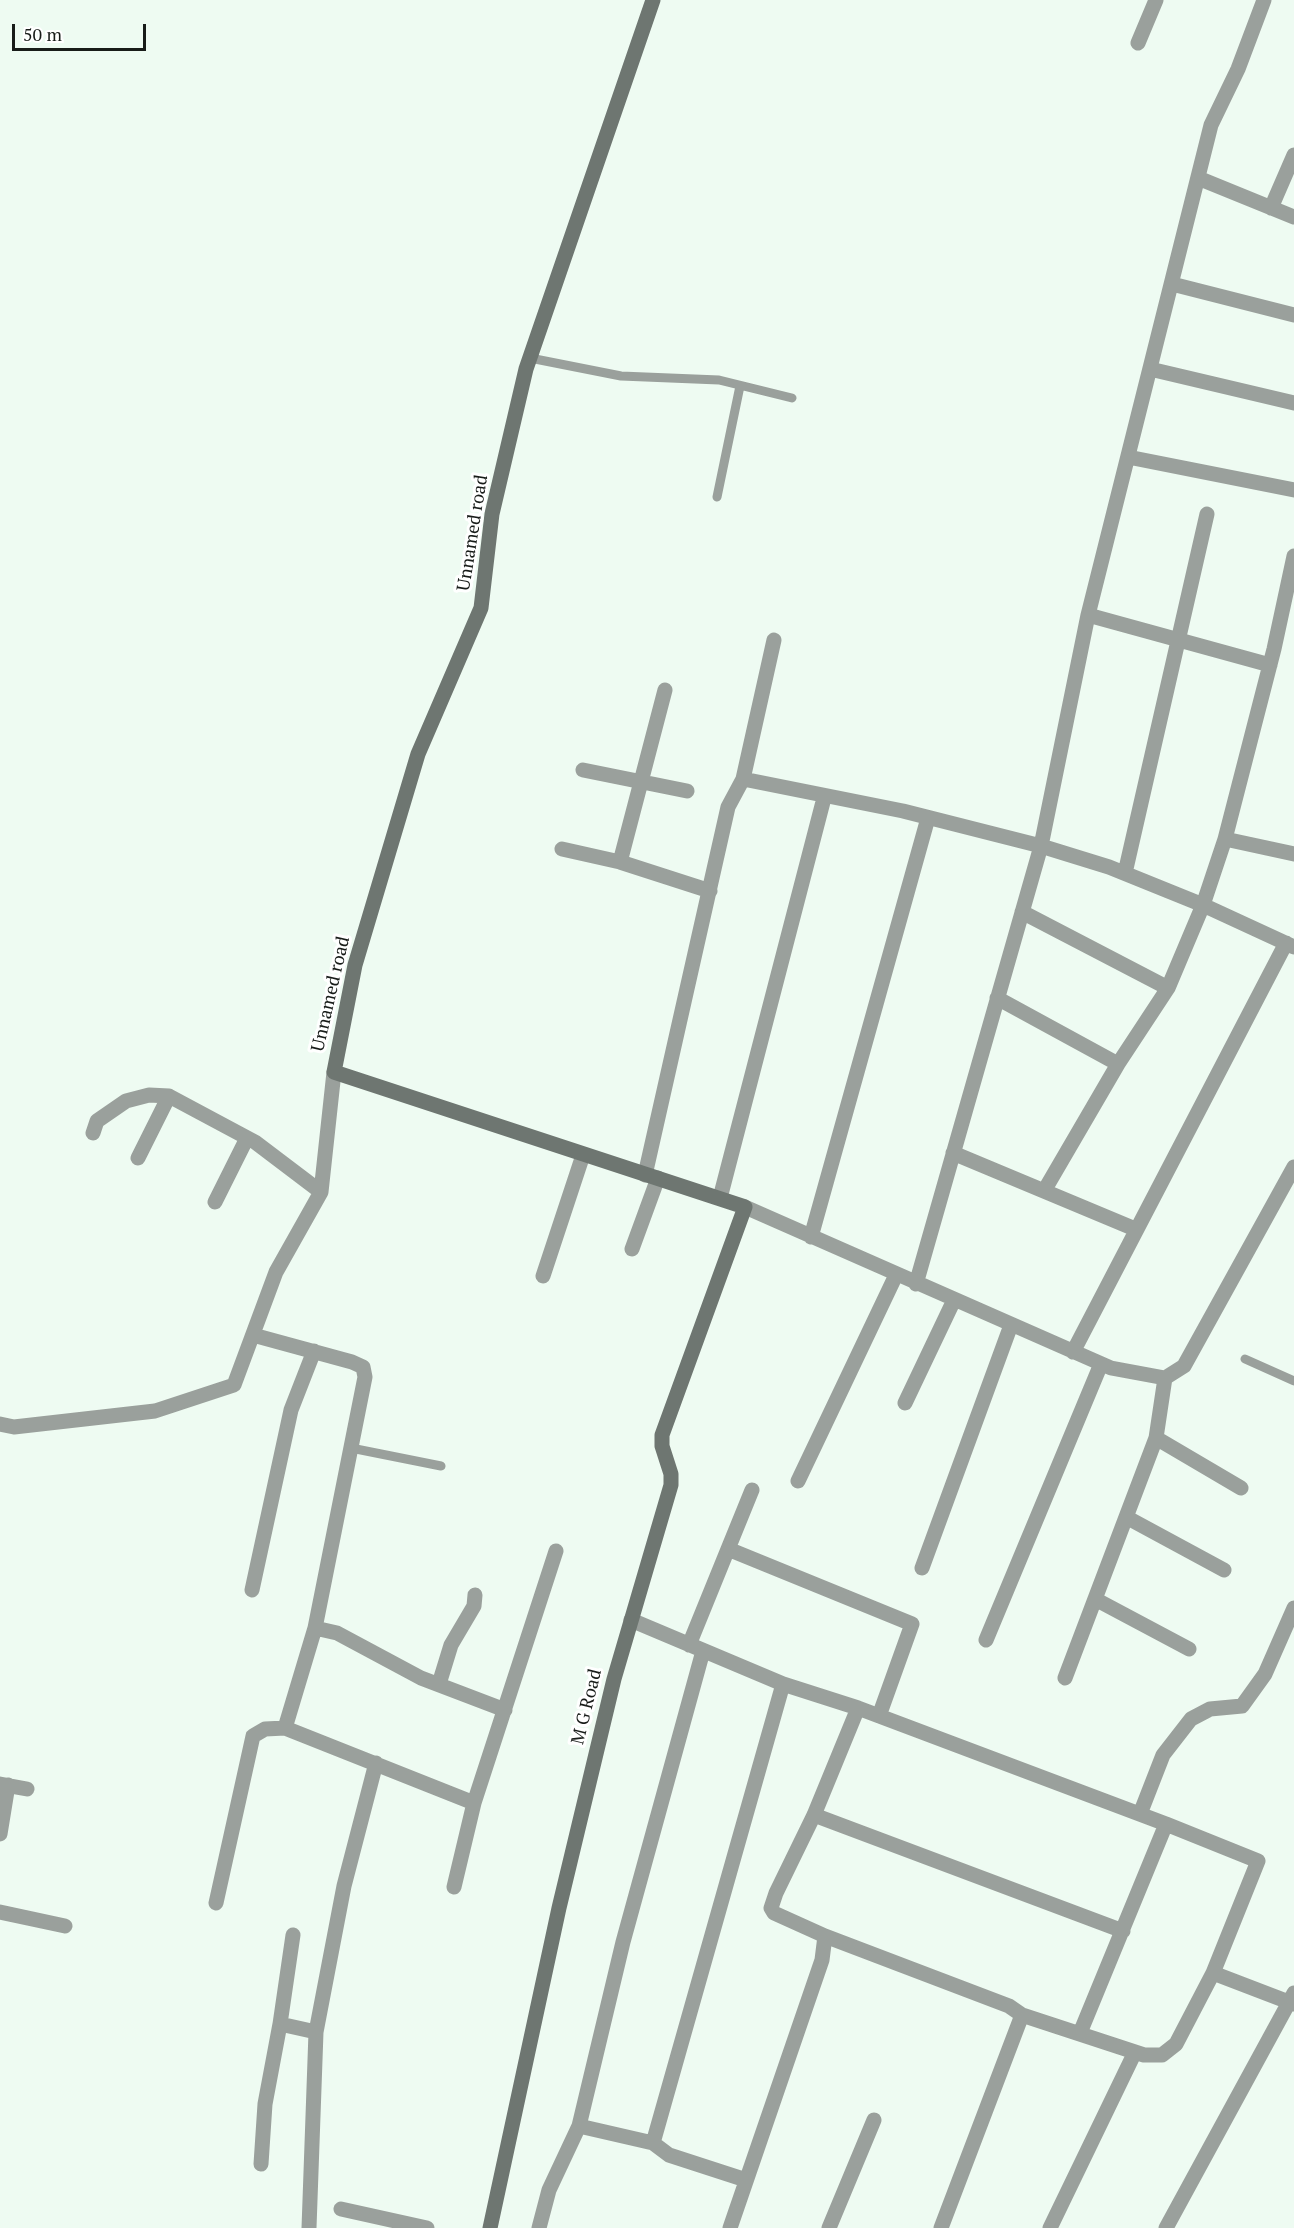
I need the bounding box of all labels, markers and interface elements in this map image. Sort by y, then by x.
scale bar [15,12,148,50]
text: 50 m [23,22,62,46]
street label: Unnamed road [453,473,493,593]
street label: Unnamed road [307,934,355,1054]
street label: M G Road [567,1667,607,1747]

